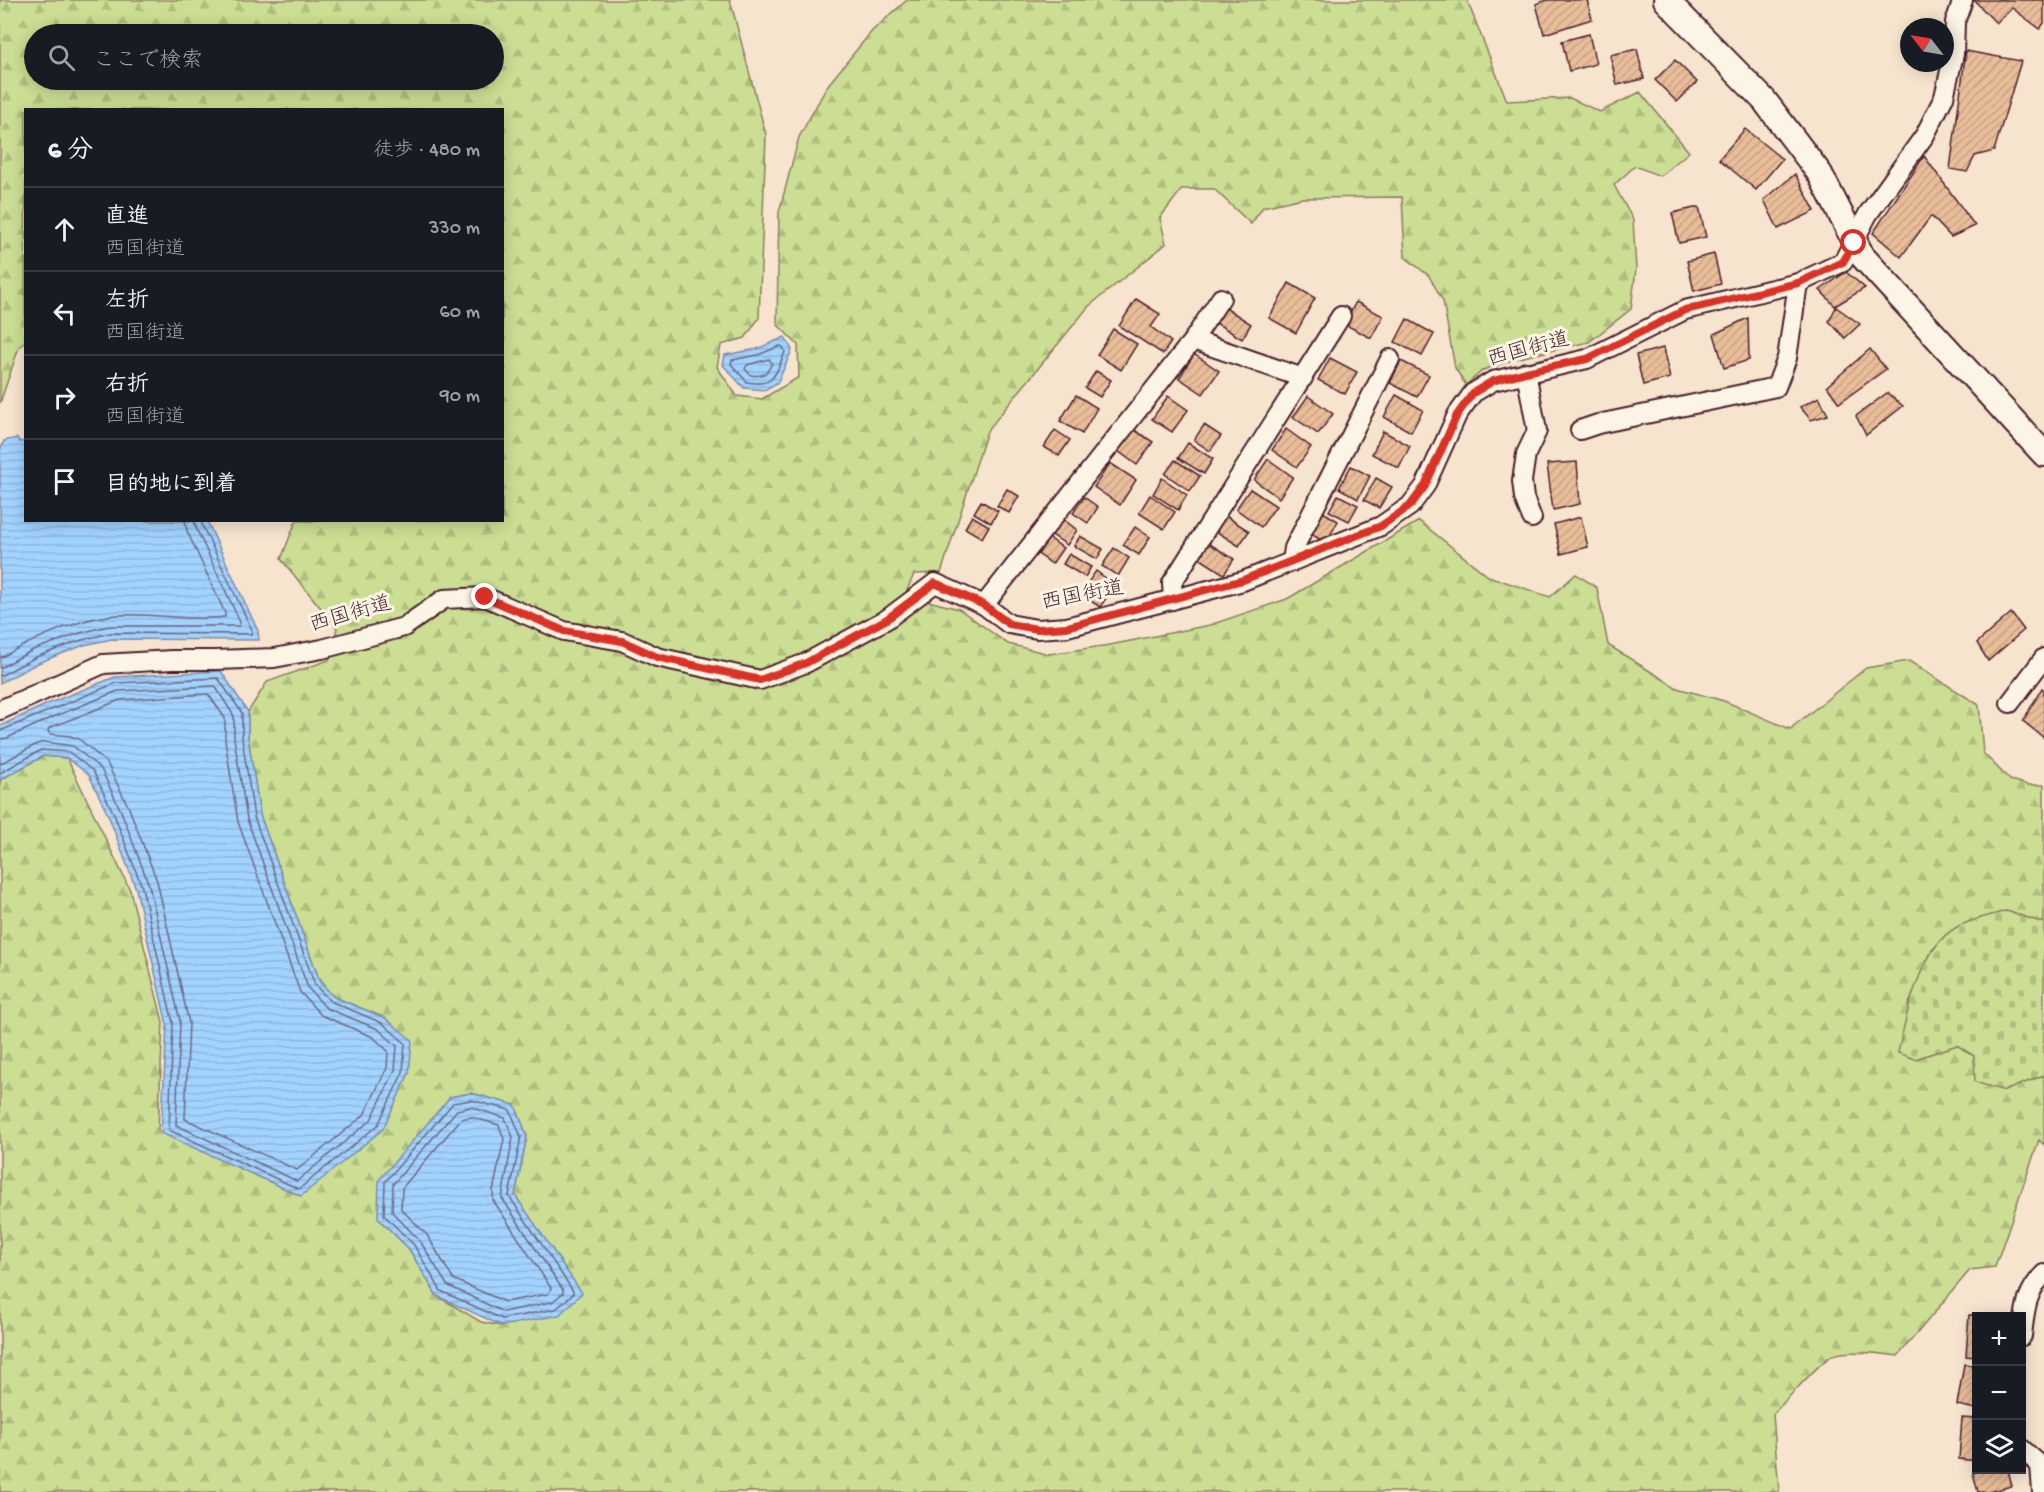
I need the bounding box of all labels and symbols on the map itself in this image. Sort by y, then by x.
north arrow [1900,18,1954,72]
route start [1840,229,1866,255]
street label: 西国街道 [1485,327,1573,374]
street label: 西国街道 [1039,576,1127,617]
route end [471,583,497,609]
street label: 西国街道 [307,591,395,640]

